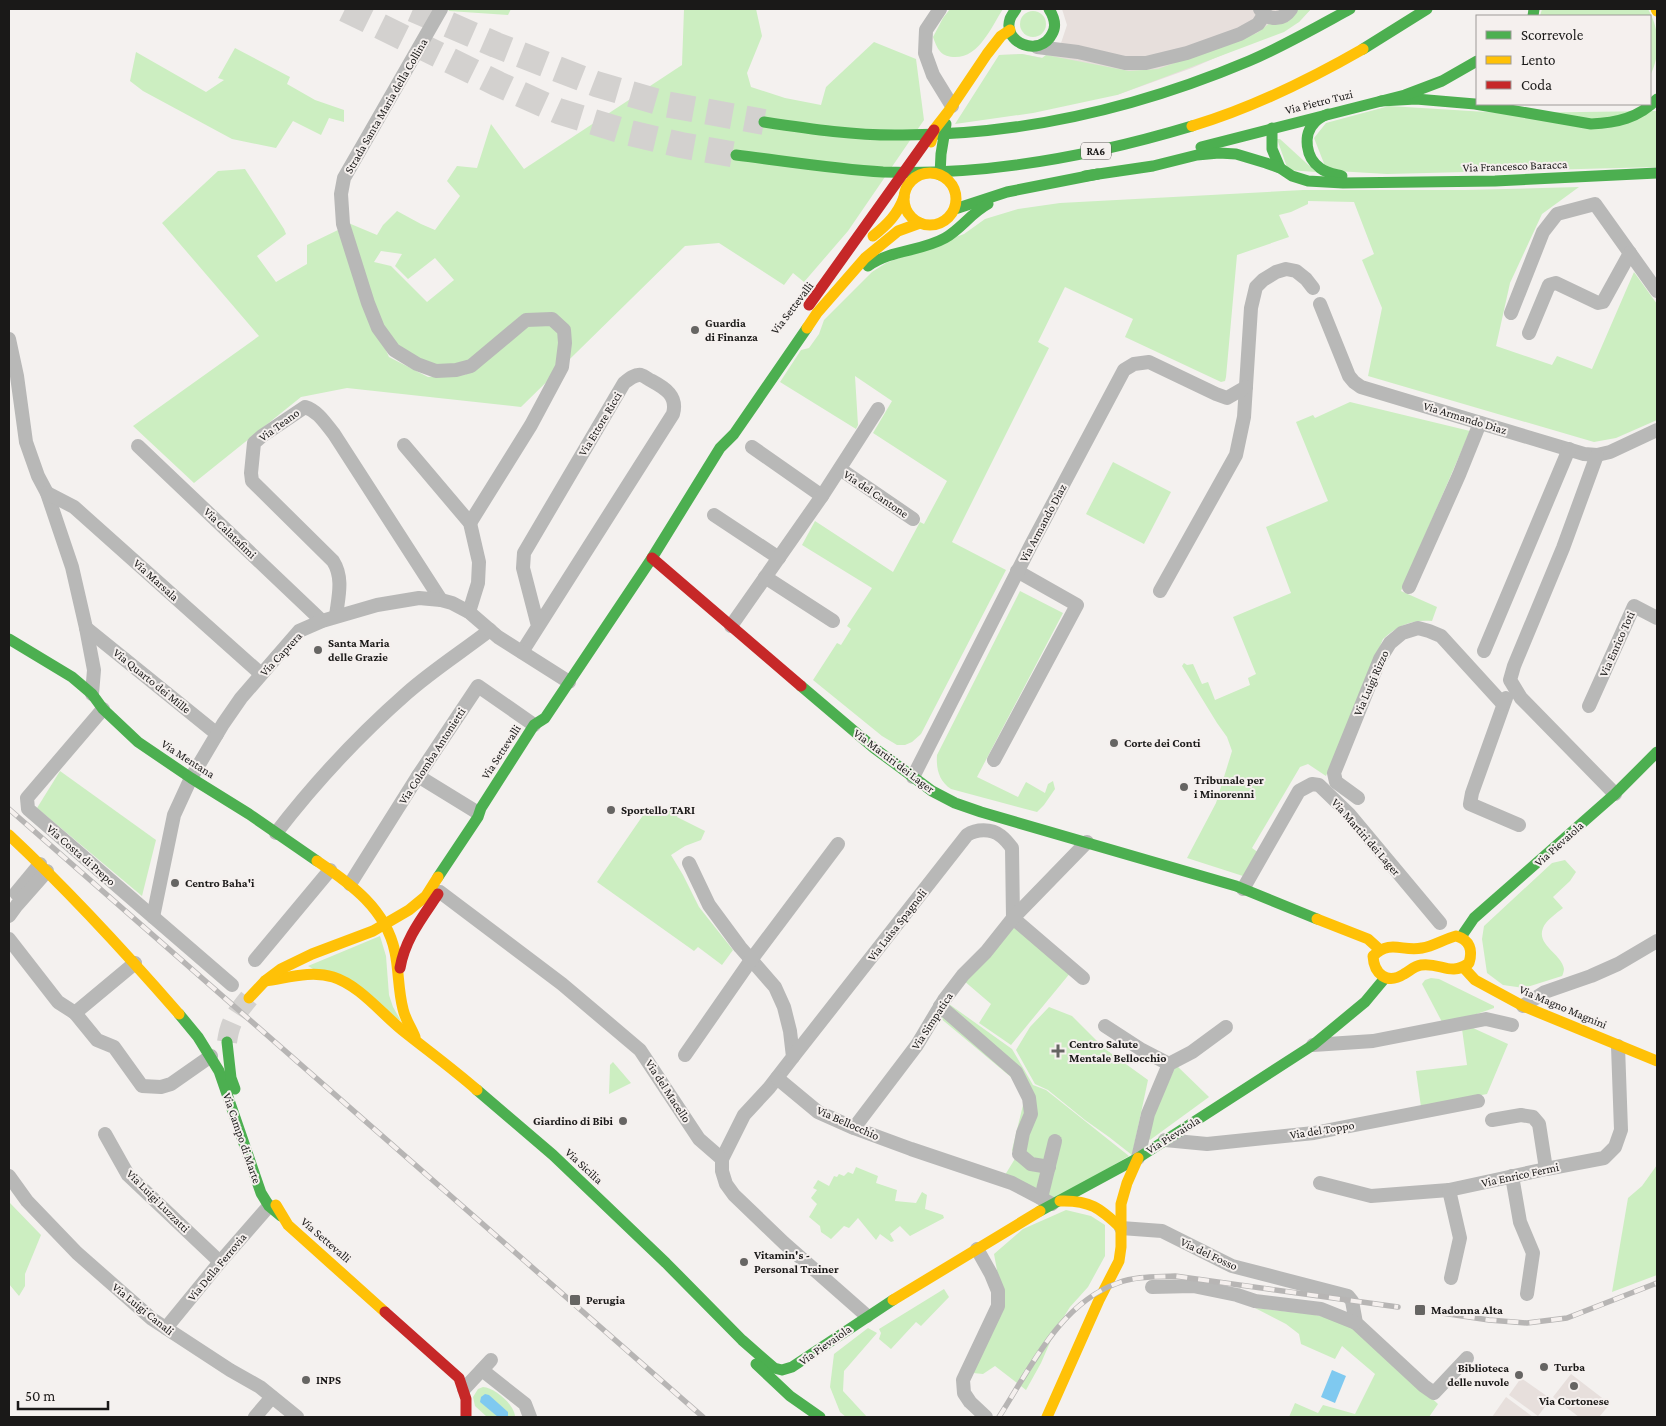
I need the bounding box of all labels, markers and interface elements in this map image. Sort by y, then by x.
legend [1476,15,1651,105]
text: Scorrevole [1521,27,1584,43]
street label: Strada Santa Maria della Collina [342,36,431,176]
text: Lento [1521,52,1555,68]
text: Coda [1521,77,1552,93]
street label: Via Pietro Tuzi [1284,87,1354,117]
road number: RA6 [1081,142,1111,160]
street label: Via Francesco Baracca [1462,157,1568,175]
street label: Via Settevalli [768,279,816,337]
place label: Guardia di Finanza [705,316,758,344]
marker: Guardia di Finanza [689,324,701,336]
street label: Via Ettore Ricci [575,389,625,459]
street label: Via Armando Diaz [1422,399,1508,437]
street label: Via Teano [256,406,302,444]
street label: Via del Cantone [841,467,911,521]
street label: Via Armando Diaz [1016,481,1070,565]
street label: Via Calatafimi [201,505,259,561]
street label: Via Marsala [130,556,182,604]
street label: Via Enrico Toti [1596,609,1638,679]
street label: Via Caprera [257,629,305,679]
place label: Santa Maria delle Grazie [328,636,390,664]
marker: Santa Maria delle Grazie [312,644,324,656]
street label: Via Quarto dei Mille [110,645,194,717]
street label: Via Luigi Rizzo [1350,648,1392,718]
street label: Via Colomba Antonietti [396,705,468,807]
street label: Via Settevalli [478,722,524,782]
street label: Via Martiri dei Lager [851,726,938,797]
place label: Corte dei Conti [1124,736,1201,750]
street label: Via Mentana [159,737,218,782]
marker: Corte dei Conti [1108,737,1120,749]
place label: Tribunale per i Minorenni [1194,773,1264,801]
marker: Tribunale per i Minorenni [1178,781,1190,793]
street label: Via Martiri dei Lager [1329,795,1404,879]
place label: Sportello TARI [621,803,695,817]
marker: Sportello TARI [605,804,617,816]
street label: Via Pievaiola [1532,818,1587,870]
street label: Via Costa di Prepo [44,821,118,889]
place label: Centro Baha'i [185,876,255,890]
marker: Centro Baha'i [169,877,181,889]
street label: Via Luisa Spagnoli [865,886,929,964]
street label: Via Magno Magnini [1517,982,1609,1032]
street label: Via Simpatica [908,989,956,1052]
place label: Centro Salute Mentale Bellocchio [1069,1037,1167,1065]
marker: Centro Salute Mentale Bellocchio [1051,1044,1065,1058]
street label: Via del Macello [642,1057,694,1125]
street label: Via Campo di Marte [220,1091,264,1185]
street label: Via Bellocchio [815,1103,882,1143]
street label: Via Pievaiola [1143,1113,1203,1157]
place label: Giardino di Bibi [533,1114,614,1128]
marker: Giardino di Bibi [617,1115,629,1127]
street label: Via del Toppo [1289,1118,1355,1142]
street label: Via Sicilia [562,1145,606,1187]
street label: Via Enrico Fermi [1480,1160,1560,1190]
street label: Via Luigi Luzzatti [124,1167,192,1235]
street label: Via Settevalli [298,1214,354,1266]
street label: Via Della Ferrovia [185,1230,250,1304]
street label: Via del Fosso [1178,1235,1240,1273]
place label: Vitamin's - Personal Trainer [753,1248,839,1276]
marker: Vitamin's - Personal Trainer [738,1256,750,1268]
street label: Via Luigi Canali [109,1280,177,1338]
marker: Perugia [568,1293,582,1307]
place label: Perugia [586,1293,625,1307]
marker: Madonna Alta [1413,1303,1427,1317]
place label: Madonna Alta [1431,1303,1503,1317]
street label: Via Pievaiola [796,1322,854,1368]
place label: Turba [1554,1360,1585,1374]
place label: Biblioteca delle nuvole [1447,1361,1509,1389]
marker: Turba [1538,1361,1550,1373]
marker: Biblioteca delle nuvole [1513,1369,1525,1381]
place label: INPS [316,1373,341,1387]
marker: INPS [300,1374,312,1386]
scale bar [18,1378,108,1410]
marker: Via Cortonese [1568,1380,1580,1392]
text: 50 m [25,1388,55,1404]
place label: Via Cortonese [1538,1394,1610,1408]

